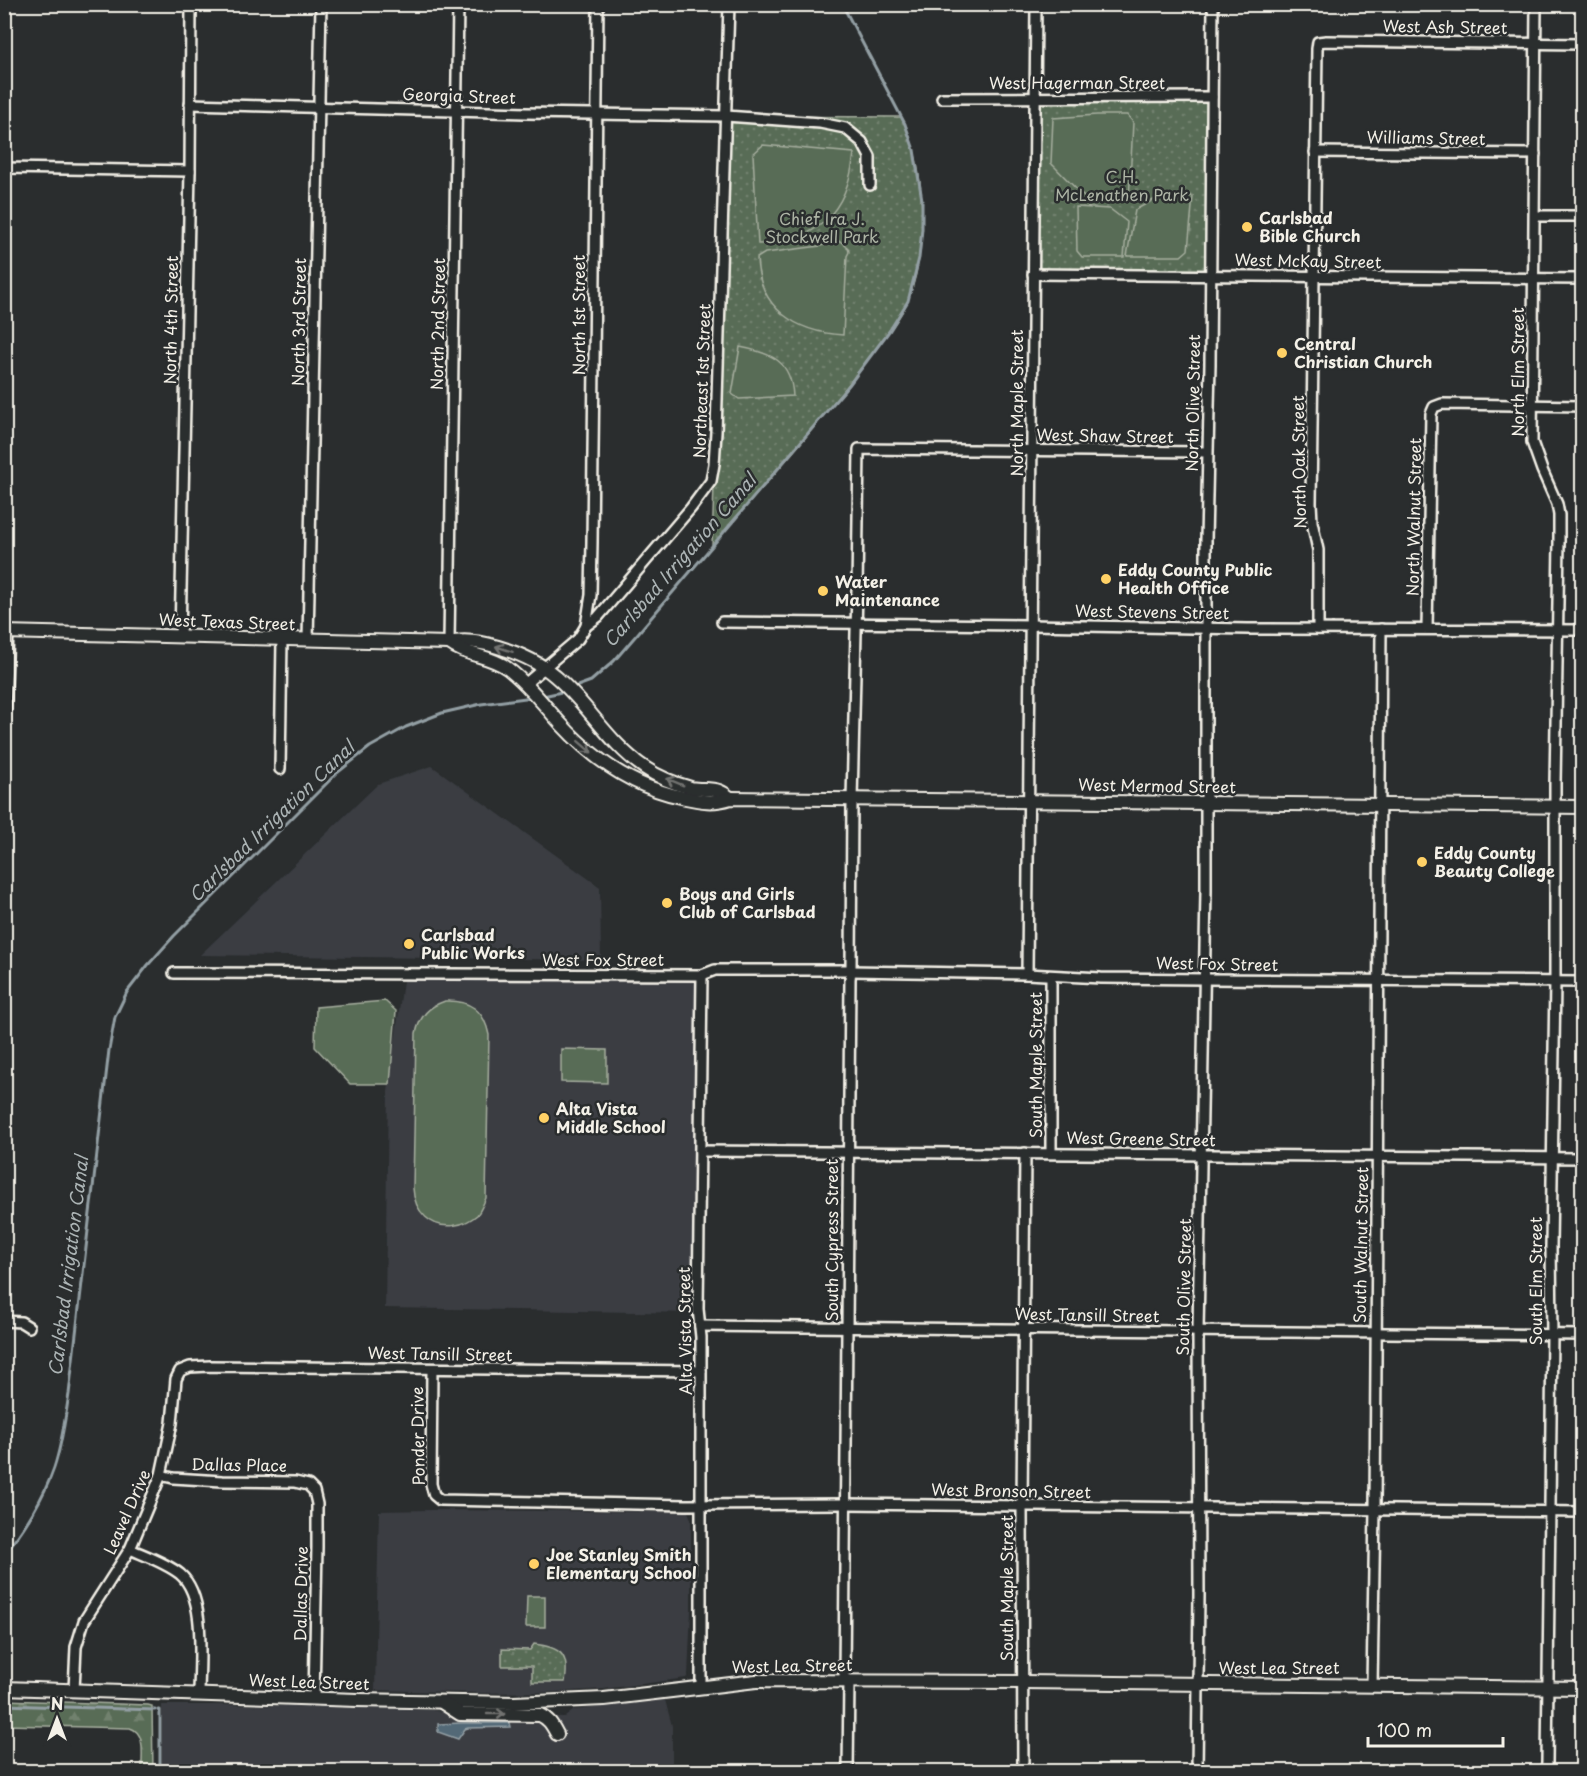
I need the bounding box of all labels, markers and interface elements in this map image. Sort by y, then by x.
street label: West Ash Street [1382,13,1508,39]
street label: West Hagerman Street [989,70,1165,94]
street label: Georgia Street [402,81,517,109]
street label: Williams Street [1366,124,1486,150]
park label: C.H. McLenathen Park [1055,164,1189,206]
place label: Carlsbad Bible Church [1259,205,1361,247]
park label: Chief Ira J. Stockwell Park [765,206,879,248]
marker: Carlsbad Bible Church [1240,220,1254,234]
street label: West McKay Street [1234,247,1382,273]
street label: North 1st Street [566,254,590,375]
street label: North 4th Street [157,255,183,385]
street label: North 3rd Street [285,257,311,386]
street label: North 2nd Street [424,257,450,390]
street label: Northeast 1st Street [686,303,716,459]
street label: North Elm Street [1505,307,1529,437]
street label: North Maple Street [1004,329,1028,477]
place label: Central Christian Church [1294,331,1432,373]
street label: North Olive Street [1179,334,1205,472]
marker: Central Christian Church [1275,346,1289,360]
street label: North Oak Street [1285,395,1311,529]
street label: West Shaw Street [1036,422,1174,448]
street label: North Walnut Street [1400,437,1426,596]
water label: Carlsbad Irrigation Canal [596,465,764,652]
place label: Eddy County Public Health Office [1118,557,1273,599]
place label: Water Maintenance [835,569,940,611]
marker: Eddy County Public Health Office [1099,572,1113,586]
marker: Water Maintenance [816,584,830,598]
street label: West Stevens Street [1075,598,1230,624]
street label: West Texas Street [158,607,296,635]
one-way arrow [495,643,514,654]
water label: Carlsbad Irrigation Canal [182,732,362,908]
one-way arrow [577,740,592,754]
street label: West Mermod Street [1078,772,1236,798]
one-way arrow [667,776,685,787]
place label: Eddy County Beauty College [1434,840,1555,882]
marker: Eddy County Beauty College [1415,855,1429,869]
place label: Boys and Girls Club of Carlsbad [679,881,816,923]
marker: Boys and Girls Club of Carlsbad [660,896,674,910]
place label: Carlsbad Public Works [421,922,525,964]
marker: Carlsbad Public Works [402,937,416,951]
street label: West Fox Street [542,947,664,971]
street label: West Fox Street [1156,950,1279,976]
street label: South Maple Street [1023,992,1047,1138]
place label: Alta Vista Middle School [556,1096,666,1138]
marker: Alta Vista Middle School [537,1111,551,1125]
street label: West Greene Street [1066,1125,1216,1151]
water label: Carlsbad Irrigation Canal [41,1151,95,1377]
street label: South Cypress Street [819,1158,843,1321]
street label: South Walnut Street [1347,1166,1373,1323]
street label: South Elm Street [1523,1216,1547,1345]
street label: South Olive Street [1170,1218,1196,1356]
street label: Alta Vista Street [671,1266,697,1395]
street label: West Tansill Street [1014,1301,1160,1327]
street label: West Tansill Street [367,1340,513,1366]
street label: Ponder Drive [404,1387,430,1486]
street label: Dallas Place [191,1451,287,1477]
street label: Leavel Drive [97,1465,156,1558]
street label: West Bronson Street [931,1477,1092,1503]
street label: South Maple Street [994,1515,1018,1661]
place label: Joe Stanley Smith Elementary School [546,1542,697,1584]
street label: Dallas Drive [287,1546,313,1642]
marker: Joe Stanley Smith Elementary School [527,1557,541,1571]
street label: West Lea Street [731,1652,853,1678]
street label: West Lea Street [1219,1655,1340,1679]
street label: West Lea Street [248,1667,370,1695]
north arrow [27,1689,87,1749]
text: N [51,1691,63,1715]
one-way arrow [486,1708,506,1720]
scale bar [1368,1710,1503,1748]
text: 100 m [1377,1716,1432,1743]

